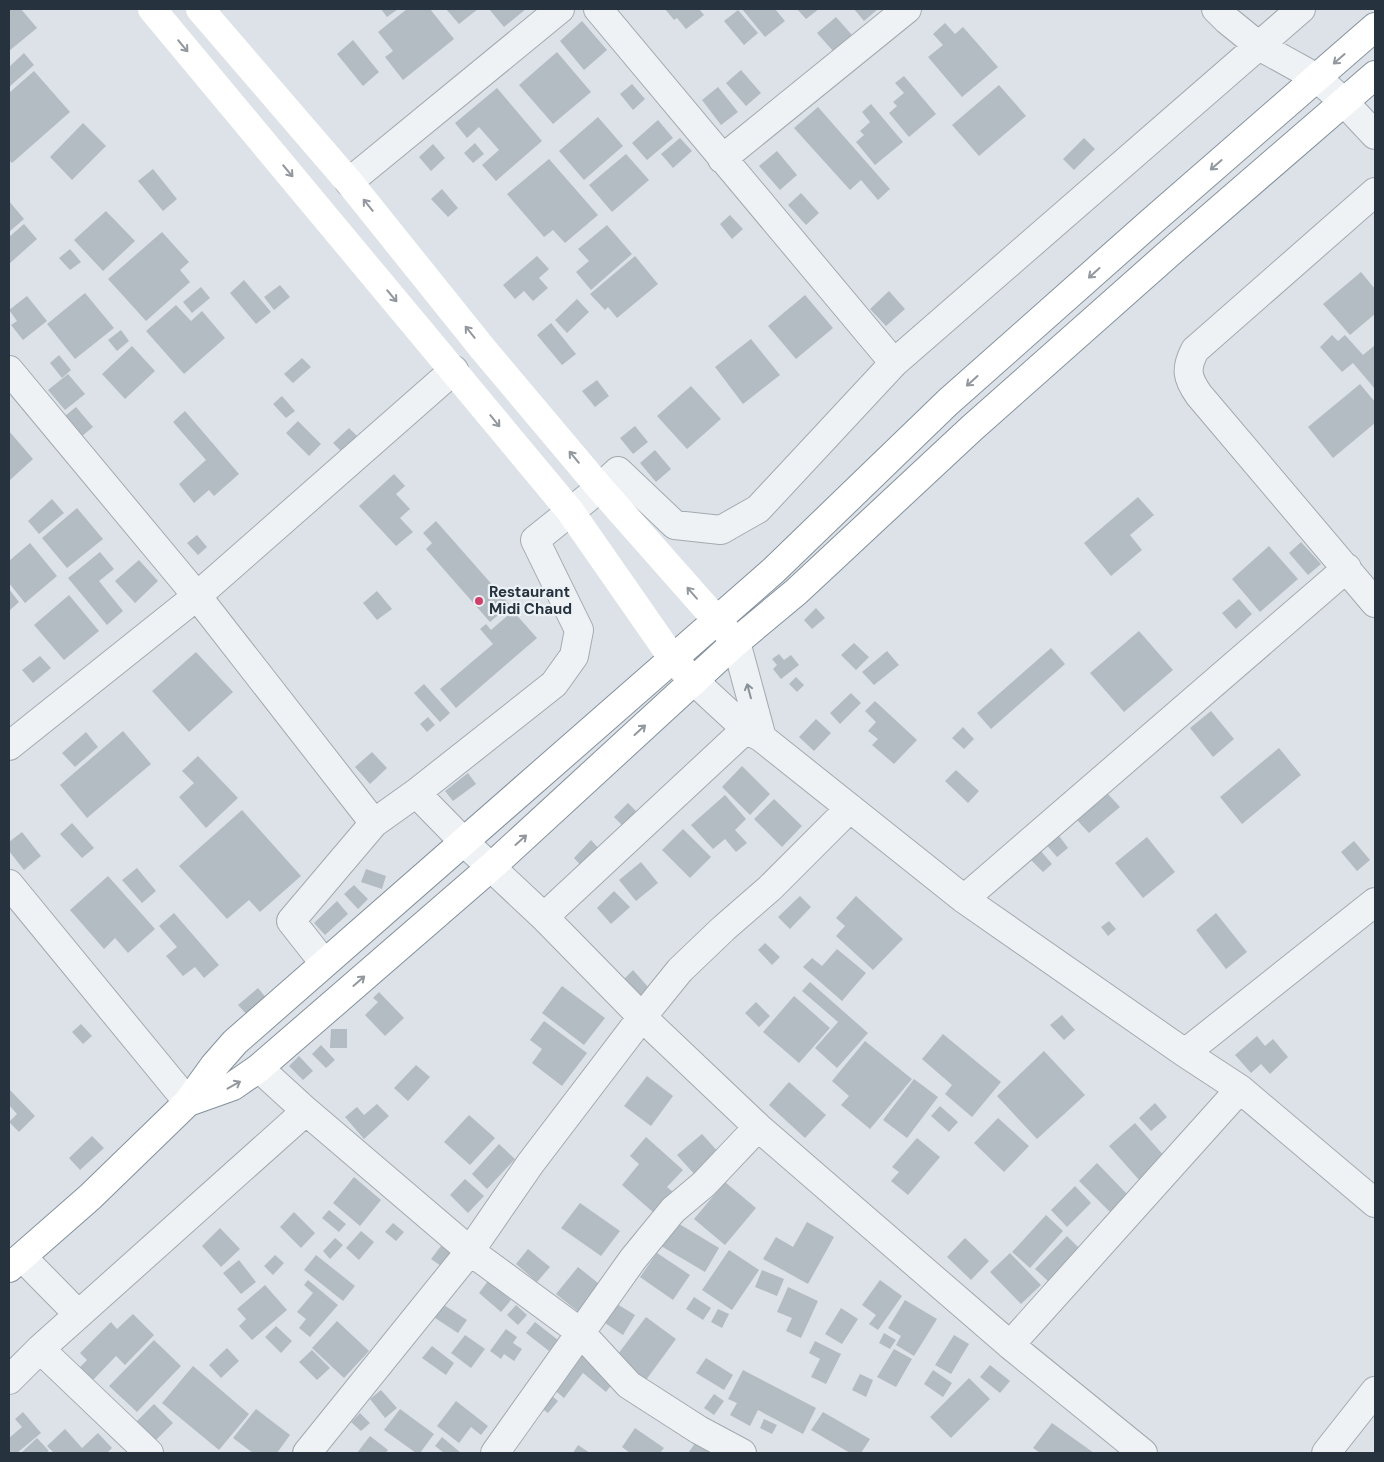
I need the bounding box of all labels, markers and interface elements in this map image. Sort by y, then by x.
one-way arrow [178,39,189,52]
one-way arrow [1332,53,1345,65]
one-way arrow [1210,160,1223,171]
one-way arrow [282,164,293,177]
one-way arrow [363,199,374,212]
one-way arrow [1087,267,1100,278]
one-way arrow [386,289,397,302]
one-way arrow [464,326,475,339]
one-way arrow [966,375,979,386]
one-way arrow [490,414,501,427]
one-way arrow [568,451,579,464]
place label: Restaurant Midi Chaud [489,582,572,619]
one-way arrow [686,586,698,599]
marker: Restaurant Midi Chaud [473,595,485,607]
one-way arrow [744,684,754,700]
one-way arrow [634,724,647,736]
one-way arrow [514,834,527,846]
one-way arrow [352,976,365,987]
one-way arrow [226,1080,241,1090]

